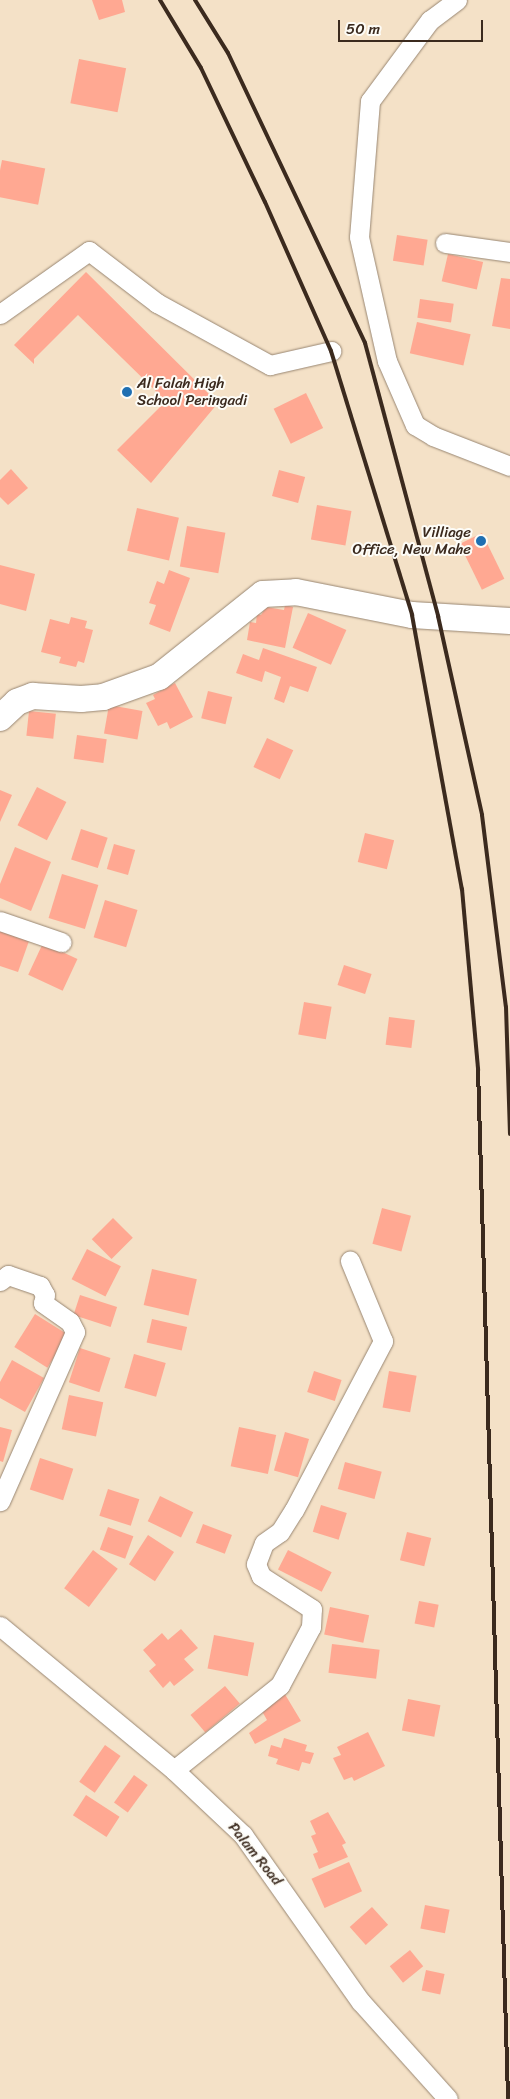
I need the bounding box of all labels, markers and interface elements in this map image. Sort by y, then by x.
scale bar [340,10,485,42]
text: 50 m [346,16,380,42]
place label: Al Falah High School Peringadi [137,374,248,409]
marker: Al Falah High School Peringadi [121,386,133,398]
place label: Villiage Office, New Mahe [353,523,471,558]
marker: Villiage Office, New Mahe [475,535,487,547]
street label: Palam Road [224,1819,286,1889]

